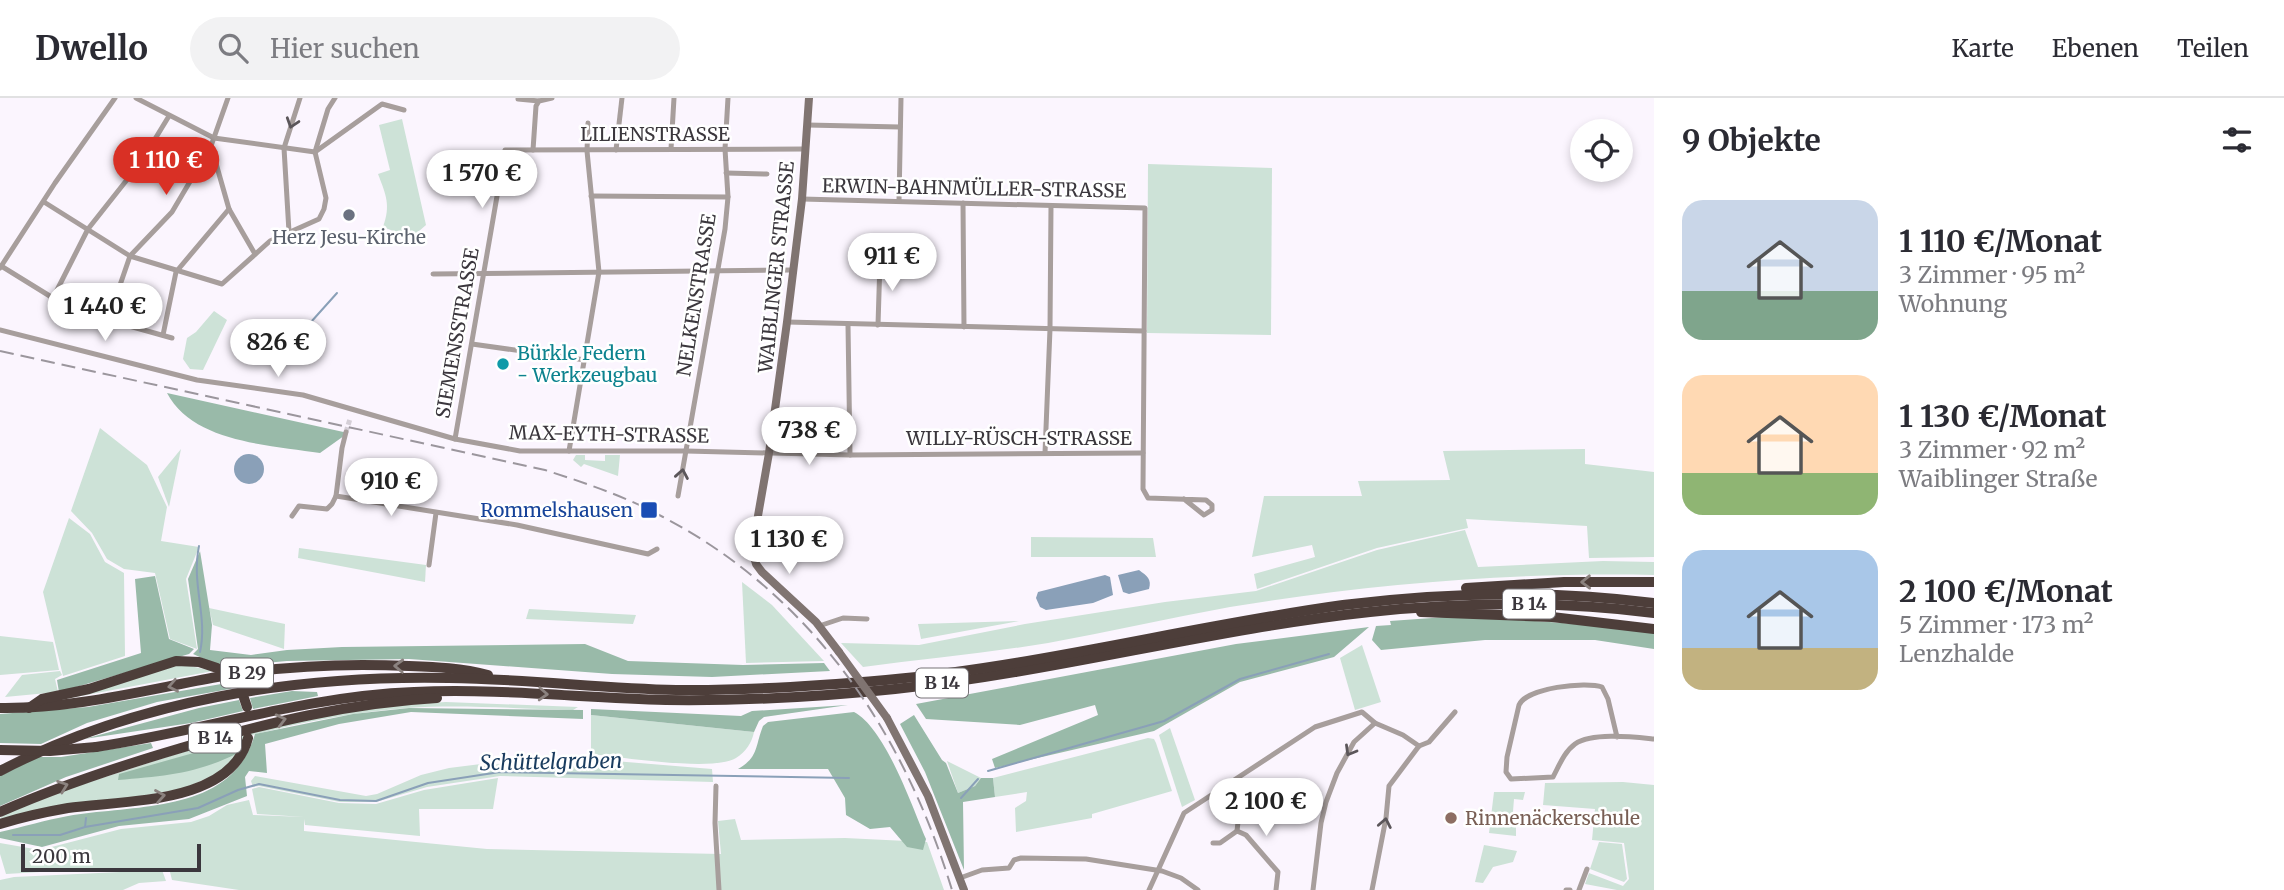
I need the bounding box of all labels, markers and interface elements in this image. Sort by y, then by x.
search box [190,17,680,80]
text: Dwello [35,28,148,69]
icon: search [214,29,252,67]
text: Hier suchen [270,32,420,65]
text: Karte [1951,33,2014,64]
text: Ebenen [2052,33,2139,64]
text: Teilen [2177,33,2249,64]
one-way arrow [286,116,300,129]
map controls [1570,119,1633,182]
button: locate [1570,119,1633,182]
text: 9 Objekte [1682,121,1821,159]
icon: filters [2218,121,2256,159]
street label: LILIENSTRASSE [580,122,730,146]
pin: 1 110 € [101,138,231,197]
text: 1 110 € [129,145,203,174]
pin: 1 570 € [417,150,547,210]
text: 1 570 € [442,158,522,187]
street label: WAIBLINGER STRASSE [753,160,799,375]
street label: ERWIN-BAHNMÜLLER-STRASSE [822,173,1126,203]
marker: Herz Jesu-Kirche [341,207,357,223]
street label: NELKENSTRASSE [671,212,721,378]
text: 1 110 €/Monat [1899,222,2102,260]
place label: Herz Jesu-Kirche [272,225,426,249]
icon: home [1738,228,1822,312]
pin: 911 € [843,234,941,293]
text: 911 € [864,241,920,270]
street label: SIEMENSSTRASSE [430,246,484,420]
text: 3 Zimmer · 95 m² [1899,260,2085,289]
pin: 1 440 € [40,284,170,343]
text: Wohnung [1899,289,2007,318]
text: 1 440 € [64,291,146,320]
pin: 826 € [229,320,327,379]
text: 826 € [246,327,310,356]
place label: Bürkle Federn - Werkzeugbau [517,341,658,387]
marker: Bürkle Federn - Werkzeugbau [495,356,511,372]
text: 1 130 €/Monat [1899,397,2107,435]
icon: home [1738,403,1822,487]
pin: 738 € [760,408,858,467]
text: 738 € [777,415,841,444]
street label: MAX-EYTH-STRASSE [509,420,709,448]
street label: WILLY-RÜSCH-STRASSE [905,426,1132,450]
text: 3 Zimmer · 92 m² [1899,435,2085,464]
pin: 910 € [342,458,440,518]
text: Waiblinger Straße [1899,464,2098,493]
text: 910 € [361,466,421,495]
one-way arrow [674,468,689,480]
place label: Rommelshausen [480,498,633,522]
marker: Rommelshausen [639,500,659,520]
pin: 1 130 € [724,517,854,576]
text: 1 130 € [751,524,828,553]
text: 2 100 €/Monat [1899,572,2113,610]
one-way arrow [1580,574,1591,589]
icon: home [1738,578,1822,662]
road number: B 14 [1503,590,1555,618]
text: 5 Zimmer · 173 m² [1899,610,2093,639]
text: Lenzhalde [1899,639,2014,668]
road number: B 29 [221,658,273,688]
one-way arrow [393,658,404,673]
road number: B 14 [916,668,968,698]
one-way arrow [167,677,179,692]
one-way arrow [537,686,548,701]
one-way arrow [275,714,287,728]
road number: B 14 [189,724,241,752]
one-way arrow [1345,743,1358,756]
water label: Schüttelgraben [479,747,623,776]
pin: 2 100 € [1201,778,1331,838]
one-way arrow [57,780,69,794]
text: 2 100 € [1225,786,1307,815]
one-way arrow [154,789,166,804]
place label: Rinnenäckerschule [1465,806,1640,830]
marker: Rinnenäckerschule [1443,810,1459,826]
one-way arrow [1376,817,1391,829]
scale bar [21,841,201,873]
text: 200 m [32,844,91,868]

